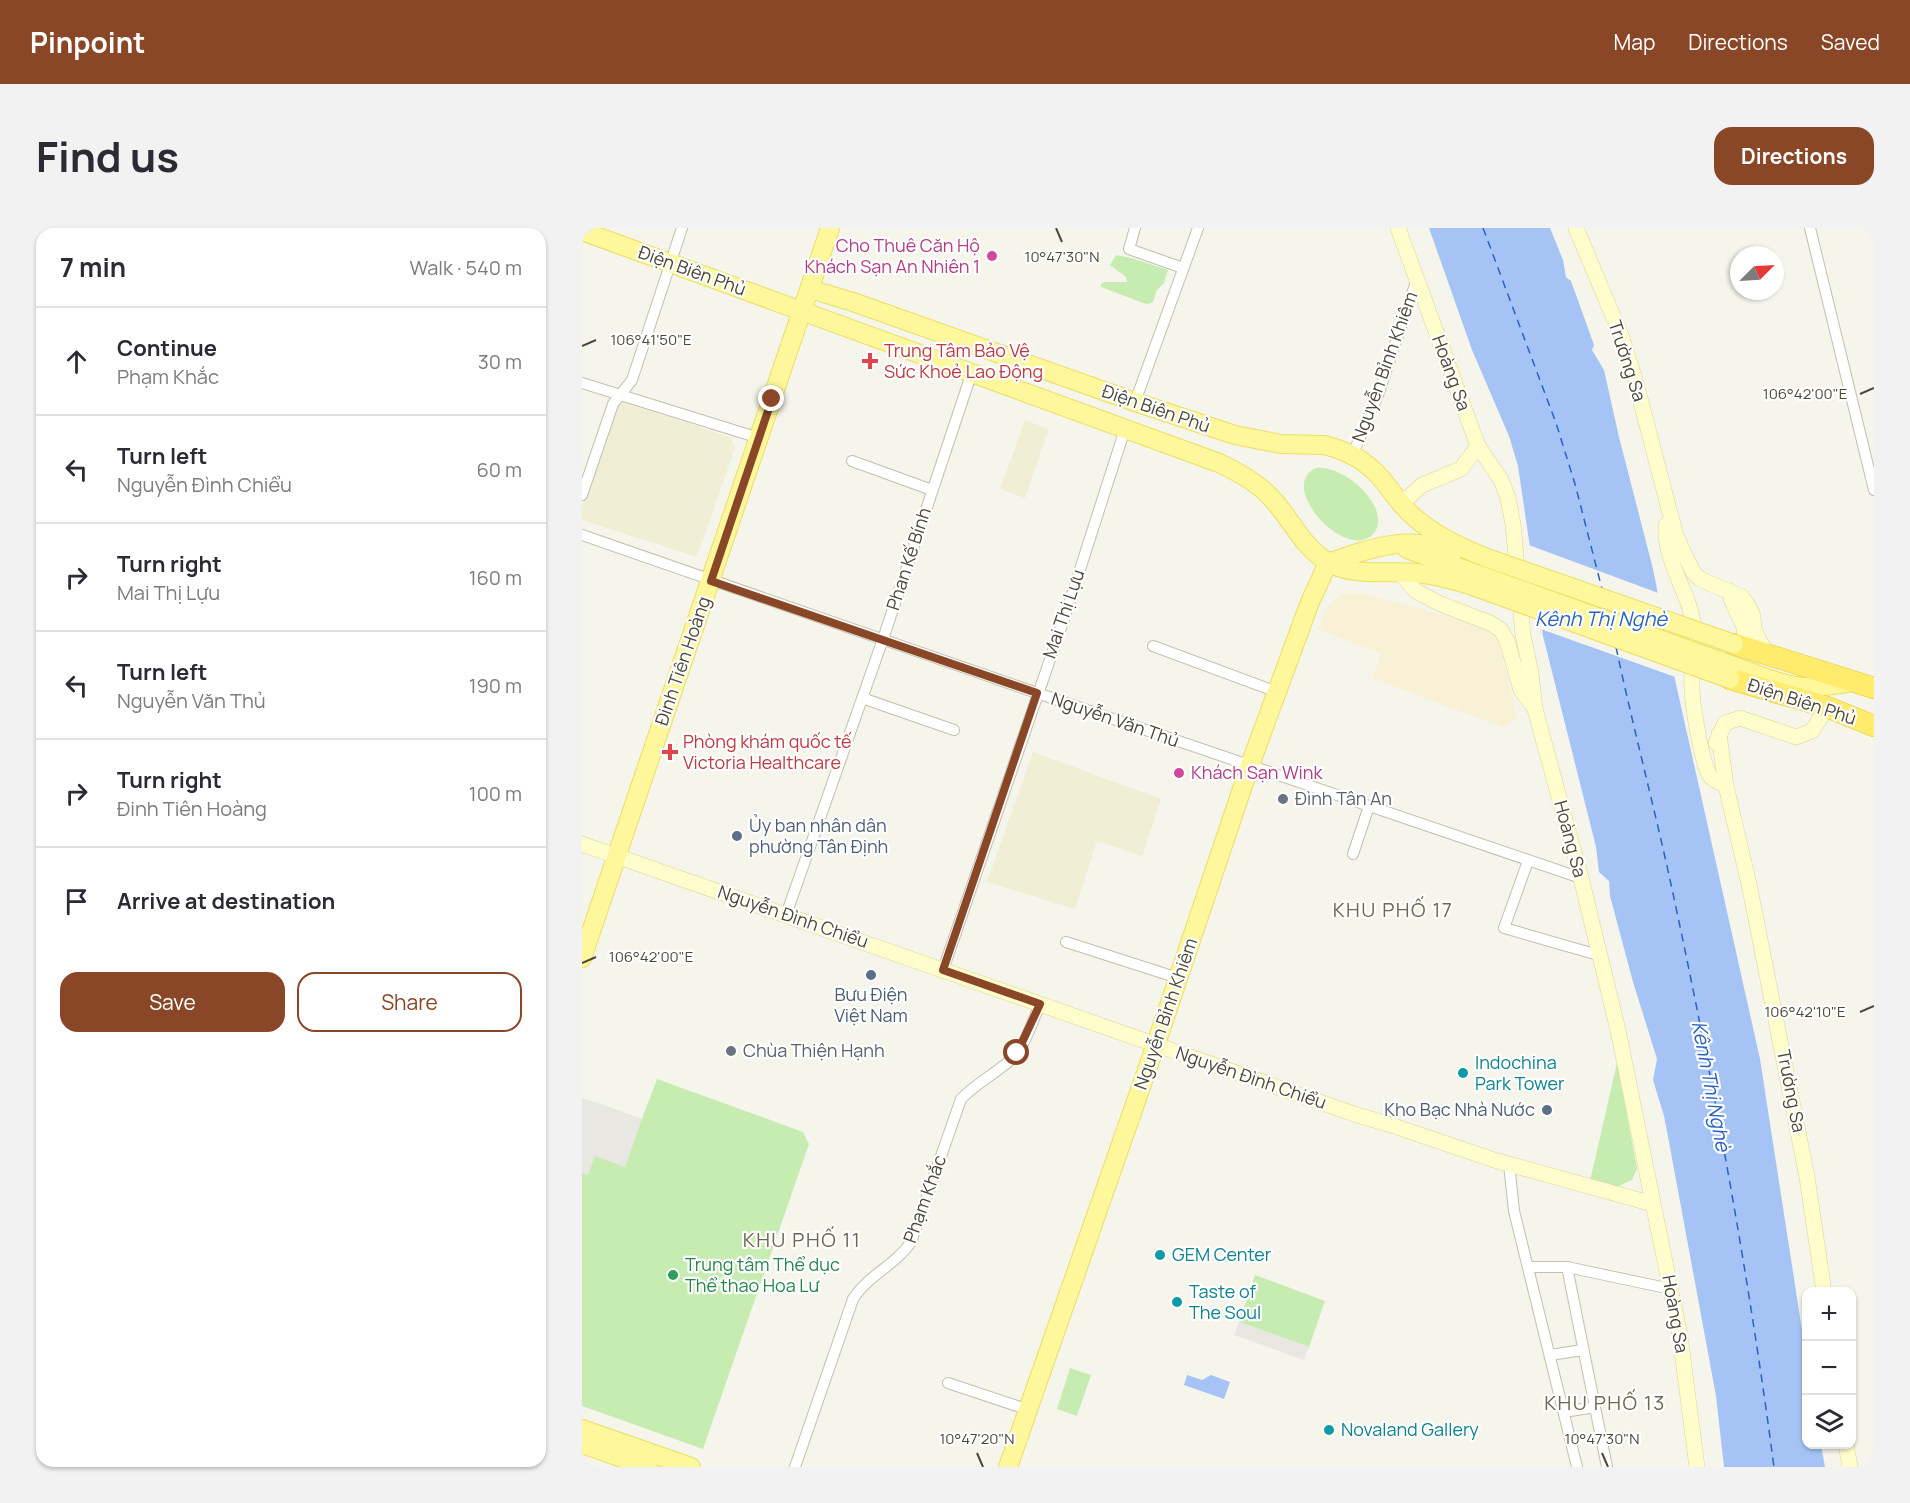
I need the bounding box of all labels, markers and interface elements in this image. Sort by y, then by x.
text: Pinpoint [30,23,145,61]
text: Map [1614,28,1655,56]
text: Directions [1688,28,1788,56]
text: Saved [1821,28,1880,56]
text: Find us [36,127,179,185]
button: Directions [1714,127,1874,185]
place label: Cho Thuê Căn Hộ Khách Sạn An Nhiên 1 [805,233,980,278]
street label: Điện Biên Phủ [635,239,749,301]
text: 10°47'30"N [1025,246,1099,267]
north arrow [1730,246,1784,300]
text: 7 min [60,249,126,285]
marker: Cho Thuê Căn Hộ Khách Sạn An Nhiên 1 [985,249,999,263]
text: Walk · 540 m [409,254,522,281]
street label: Nguyễn Bỉnh Khiêm [1346,288,1422,445]
street label: Trường Sa [1604,317,1652,404]
text: 106°41'50"E [610,329,692,350]
street label: Hoàng Sa [1427,331,1477,414]
text: Continue [117,333,217,363]
place label: Trung Tâm Bảo Vệ Sức Khoẻ Lao Động [884,338,1043,383]
icon: ahead [60,345,93,378]
text: 30 m [478,348,522,375]
marker: Trung Tâm Bảo Vệ Sức Khoẻ Lao Động [861,352,879,370]
text: Phạm Khắc [117,363,219,390]
street label: Ðiện Biên Phủ [1099,378,1214,438]
text: 106°42'00"E [1763,383,1847,404]
route end [758,385,784,411]
text: Turn left [117,441,207,471]
icon: left [60,453,93,486]
text: 60 m [476,456,522,483]
text: Nguyễn Đình Chiểu [117,471,292,498]
street label: Phan Kế Bính [880,504,936,613]
text: Turn right [117,549,222,579]
icon: right [60,561,93,594]
text: 160 m [469,564,522,591]
street label: Mai Thị Lựu [1037,566,1089,661]
text: Mai Thị Lựu [117,579,220,606]
street label: Đinh Tiên Hoàng [649,593,715,728]
water label: Kênh Thị Nghè [1535,605,1668,632]
text: Turn left [117,657,207,687]
icon: left [60,669,93,702]
text: 190 m [469,672,522,699]
street label: Điện Biên Phủ [1745,672,1860,730]
street label: Nguyễn Văn Thủ [1048,686,1183,752]
text: Nguyễn Văn Thủ [117,687,266,714]
place label: Phòng khám quốc tế Victoria Healthcare [683,729,852,774]
marker: Phòng khám quốc tế Victoria Healthcare [661,743,679,761]
place label: Khách Sạn Wink [1191,760,1323,784]
text: Turn right [117,765,222,795]
marker: Khách Sạn Wink [1172,766,1186,780]
icon: right [60,777,93,810]
text: 100 m [469,780,522,807]
place label: Đình Tân An [1295,786,1392,810]
marker: Đình Tân An [1276,792,1290,806]
text: Đinh Tiên Hoàng [117,795,267,822]
street label: Hoàng Sa [1549,797,1593,880]
place label: Ủy ban nhân dân phường Tân Định [749,813,888,858]
marker: Ủy ban nhân dân phường Tân Định [730,829,744,843]
street label: Nguyễn Đình Chiểu [715,879,872,953]
icon: arrive [60,885,93,918]
text: Arrive at destination [117,886,335,916]
district label: KHU PHỐ 17 [1333,895,1453,923]
street label: Nguyễn Bỉnh Khiêm [1128,935,1202,1093]
text: 106°42'00"E [609,946,693,967]
marker: Bưu Điện Việt Nam [864,968,878,982]
button: Save [60,972,285,1032]
button: Share [297,972,522,1032]
place label: Bưu Điện Việt Nam [834,982,908,1027]
text: 106°42'10"E [1764,1001,1846,1022]
water label: Kênh Thị Nghè [1686,1019,1738,1155]
place label: Chùa Thiện Hạnh [743,1038,885,1062]
route start [1003,1039,1029,1065]
street label: Nguyễn Đình Chiểu [1173,1040,1330,1114]
marker: Chùa Thiện Hạnh [724,1044,738,1058]
street label: Trường Sa [1772,1047,1812,1134]
place label: Indochina Park Tower [1475,1050,1565,1095]
marker: Indochina Park Tower [1456,1066,1470,1080]
place label: Kho Bạc Nhà Nước [1384,1097,1535,1121]
marker: Kho Bạc Nhà Nước [1540,1103,1554,1117]
street label: Phạm Khắc [897,1151,951,1246]
district label: KHU PHỐ 11 [743,1225,861,1253]
place label: GEM Center [1172,1242,1272,1266]
marker: GEM Center [1153,1248,1167,1262]
place label: Trung tâm Thể dục Thể thao Hoa Lư [685,1252,840,1297]
marker: Trung tâm Thể dục Thể thao Hoa Lư [666,1268,680,1282]
street label: Hoàng Sa [1657,1273,1695,1355]
place label: Taste of The Soul [1189,1279,1261,1324]
map controls [1802,1287,1856,1449]
button: + [1802,1287,1856,1341]
marker: Taste of The Soul [1170,1295,1184,1309]
button: − [1802,1341,1856,1395]
district label: KHU PHỐ 13 [1544,1388,1666,1416]
button: layers [1802,1395,1856,1449]
place label: Novaland Gallery [1341,1417,1479,1441]
marker: Novaland Gallery [1322,1423,1336,1437]
text: 10°47'20"N [939,1428,1015,1449]
text: 10°47'30"N [1565,1428,1639,1449]

